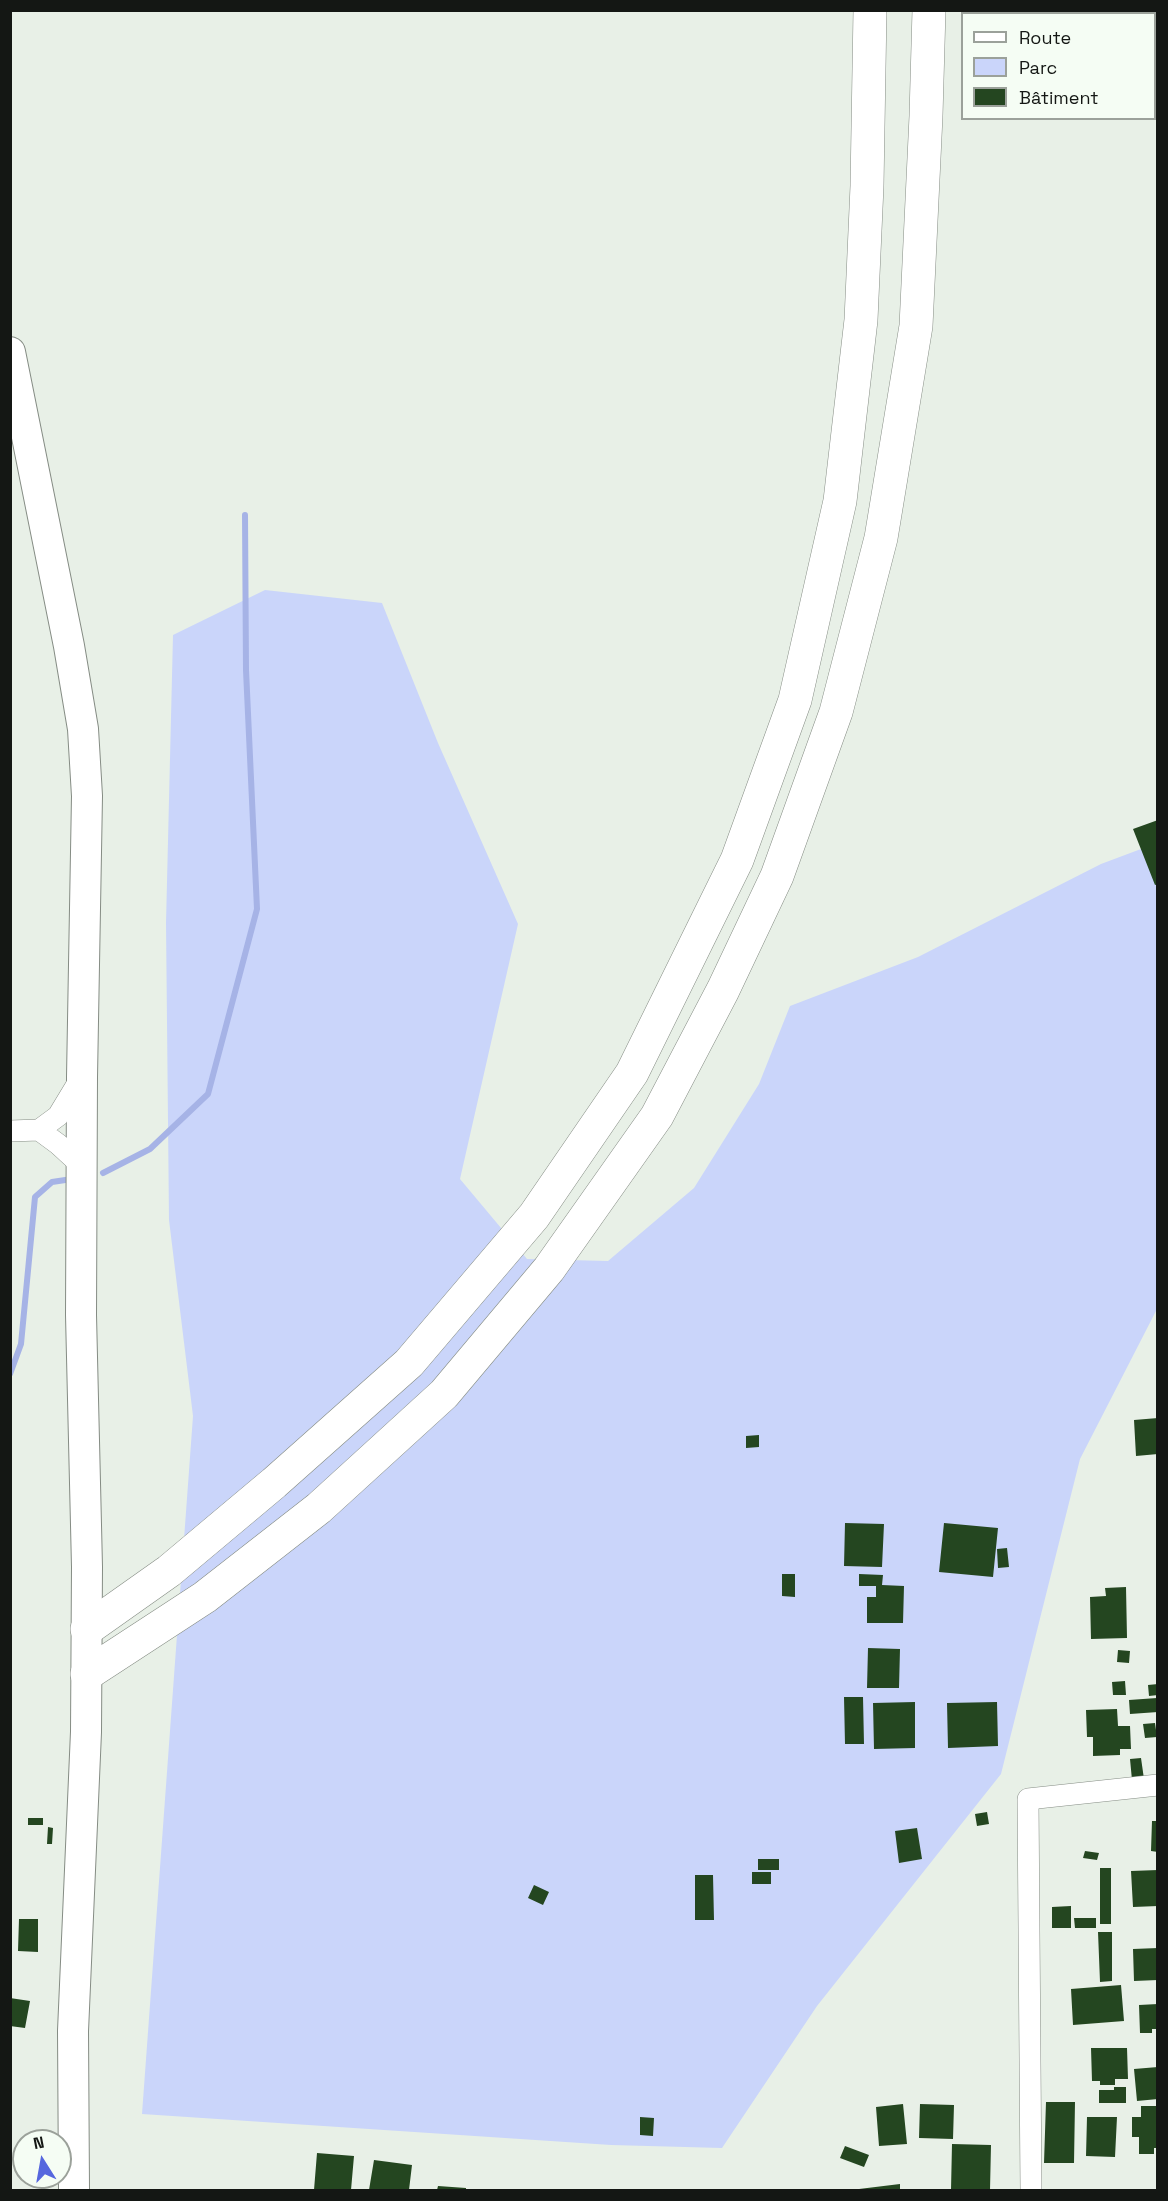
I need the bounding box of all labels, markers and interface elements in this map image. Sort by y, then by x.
legend [961,12,1156,120]
text: Route [1019,26,1071,49]
text: Parc [1019,56,1057,79]
text: Bâtiment [1019,86,1099,109]
north arrow [12,2129,72,2189]
text: N [32,2131,46,2154]

